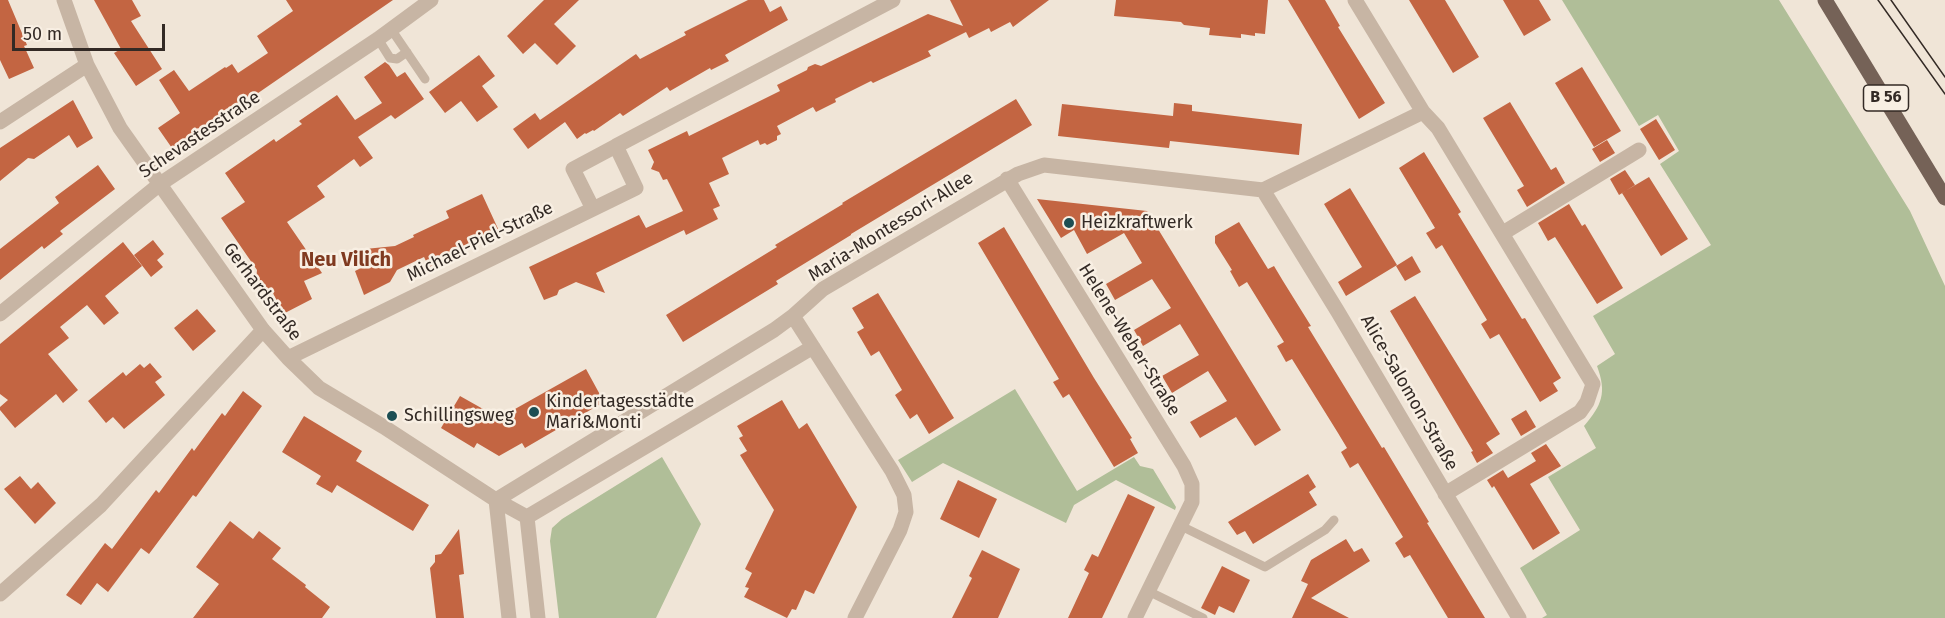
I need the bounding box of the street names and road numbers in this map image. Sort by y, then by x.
road number: B 56 [1864,85,1908,111]
street label: Schevastesstraße [135,87,265,183]
street label: Maria-Montessori-Allee [805,167,977,287]
street label: Michael-Piel-Straße [403,197,557,287]
street label: Gerhardstraße [218,239,306,345]
street label: Helene-Weber-Straße [1073,260,1185,420]
street label: Alice-Salomon-Straße [1356,311,1462,475]

